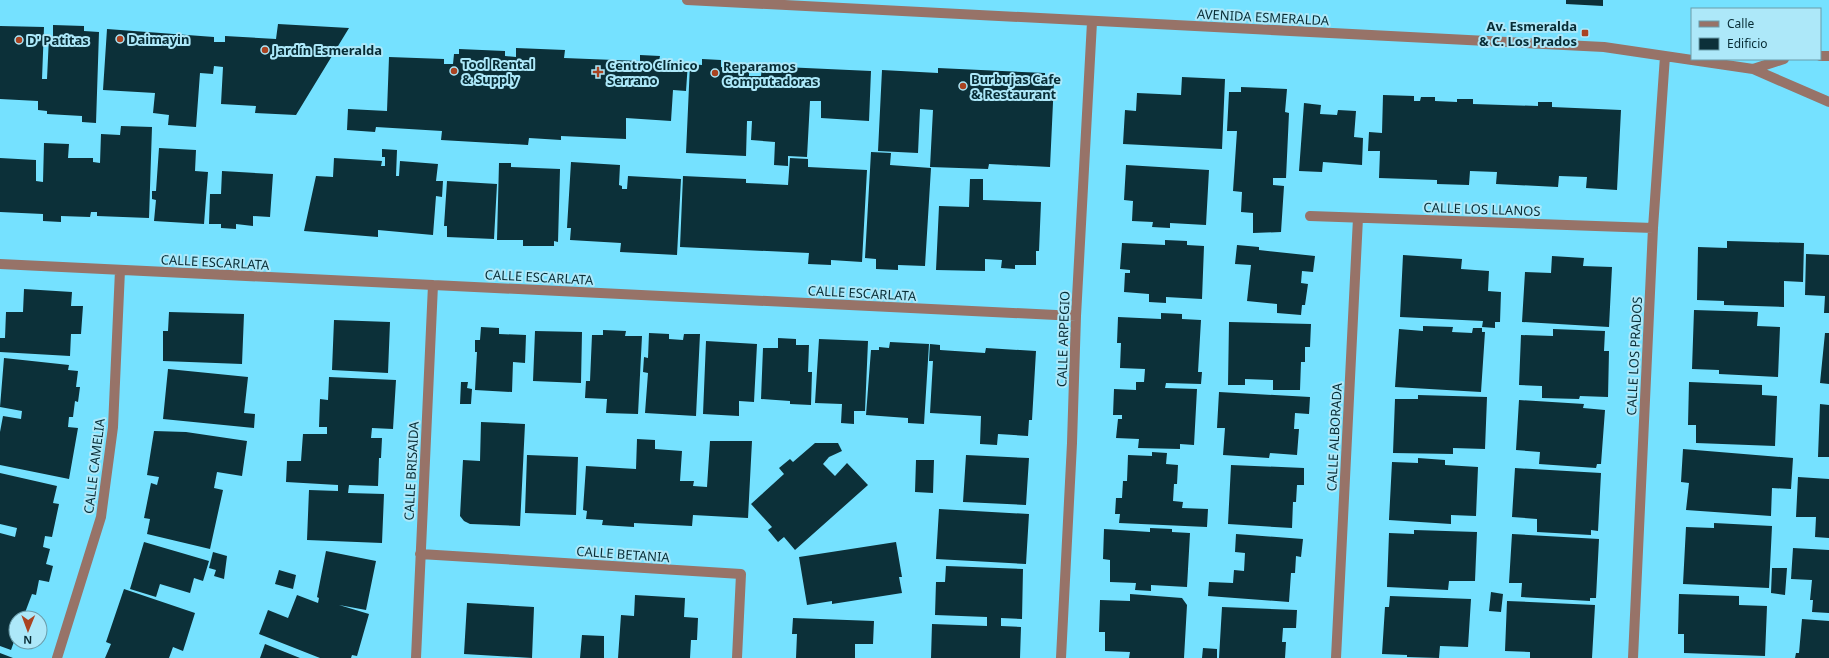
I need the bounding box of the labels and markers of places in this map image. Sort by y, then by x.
place label: Av. Esmeralda & C. Los Prados [1479,17,1577,50]
marker: Av. Esmeralda & C. Los Prados [1580,28,1590,38]
place label: Daimayin [128,30,189,48]
place label: D' Patitas [27,31,89,49]
marker: Daimayin [115,34,125,44]
marker: D' Patitas [14,35,24,45]
place label: Jardín Esmeralda [272,41,382,59]
marker: Jardín Esmeralda [260,45,270,55]
place label: Tool Rental & Supply [462,55,534,88]
place label: Centro Clínico Serrano [607,56,698,89]
place label: Reparamos Computadoras [723,57,818,90]
marker: Tool Rental & Supply [449,66,459,76]
marker: Centro Clínico Serrano [592,66,604,78]
marker: Reparamos Computadoras [710,68,720,78]
place label: Burbujas Cafe & Restaurant [971,70,1061,103]
marker: Burbujas Cafe & Restaurant [958,81,968,91]

